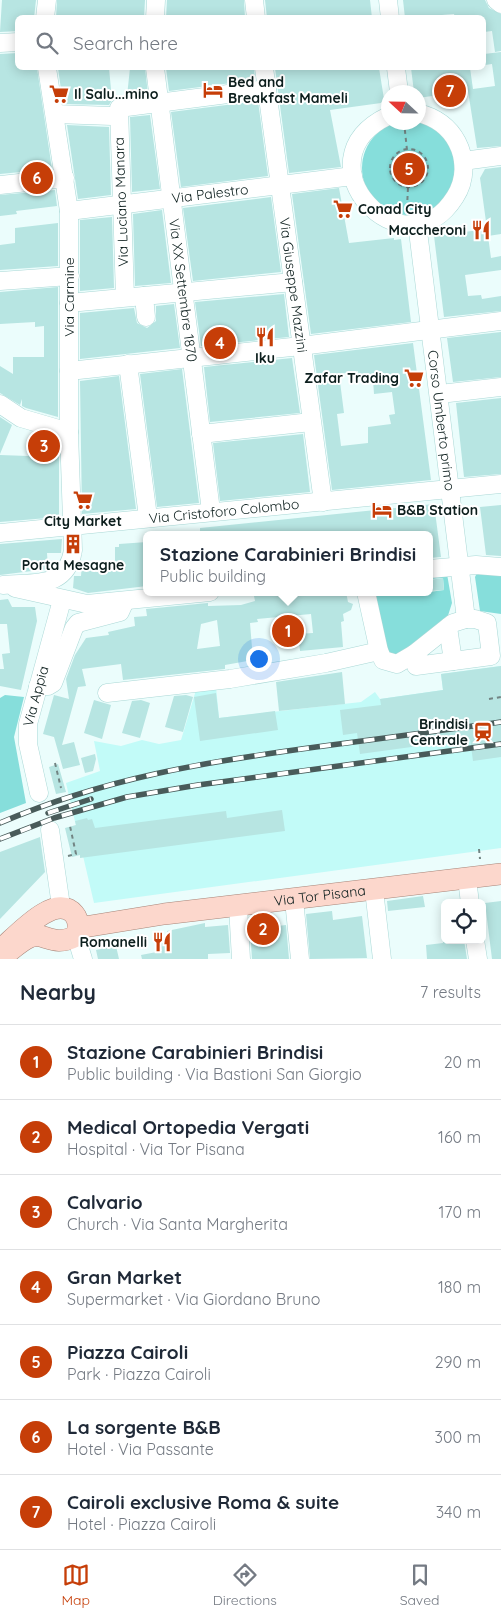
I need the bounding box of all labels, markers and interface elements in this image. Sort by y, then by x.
search box [15,15,486,70]
icon: search [33,29,61,57]
text: Search here [73,31,178,55]
pin: 7 [434,72,466,110]
place label: Bed and Breakfast Mameli [228,73,348,107]
hotel icon: Bed and Breakfast Mameli [202,79,224,101]
supermarket icon: Il Salu...mino [48,83,70,105]
place label: Il Salu...mino [74,85,159,103]
north arrow [381,85,426,130]
street label: Via Luciano Manara [110,137,132,267]
pin: 5 [393,150,425,188]
pin: 6 [21,159,53,197]
street label: Via Palestro [170,180,249,207]
supermarket icon: Conad City [332,198,354,220]
place label: Conad City [358,200,431,218]
street label: Via Giuseppe Mazzini [275,216,312,354]
street label: Via XX Settembre 1870 [165,217,201,363]
restaurant icon: Maccheroni [470,219,492,241]
place label: Maccheroni [389,221,466,239]
street label: Via Carmine [60,257,78,337]
pin: 4 [204,324,236,362]
restaurant icon: Iku [254,326,276,348]
place label: Iku [255,349,275,367]
street label: Corso Umberto primo [424,349,459,492]
supermarket icon: Zafar Trading [403,367,425,389]
place label: Zafar Trading [304,369,399,387]
pin: 3 [28,427,60,465]
supermarket icon: City Market [72,489,94,511]
street label: Via Cristoforo Colombo [148,495,300,527]
hotel icon: B&B Station [371,499,393,521]
place label: B&B Station [397,501,478,519]
place label: City Market [44,512,122,530]
popup [143,531,433,596]
building icon: Porta Mesagne [62,533,84,555]
text: Stazione Carabinieri Brindisi [160,542,416,566]
place label: Porta Mesagne [22,556,124,574]
text: Public building [160,566,266,586]
pin: 1 [272,612,304,650]
your location [246,646,272,672]
street label: Via Appia [19,664,53,729]
place label: Brindisi Centrale [410,715,468,749]
station icon: Brindisi Centrale [472,721,494,743]
street label: Via Tor Pisana [273,881,367,910]
map controls [441,899,486,944]
button: locate [441,899,486,944]
pin: 2 [247,910,279,948]
restaurant icon: Romanelli [151,931,173,953]
place label: Romanelli [80,933,147,951]
text: Nearby [20,979,96,1005]
text: 7 results [420,982,481,1002]
text: Stazione Carabinieri Brindisi [67,1040,323,1064]
text: 1 [33,1052,39,1072]
text: 20 m [444,1052,481,1072]
text: Public building · Via Bastioni San Giorgio [67,1064,362,1084]
text: Medical Ortopedia Vergati [67,1115,309,1139]
text: 2 [31,1127,41,1147]
text: 160 m [438,1127,481,1147]
text: Hospital · Via Tor Pisana [67,1139,245,1159]
text: Calvario [67,1190,143,1214]
text: 3 [32,1202,40,1222]
text: 170 m [438,1202,481,1222]
text: Church · Via Santa Margherita [67,1214,288,1234]
text: Gran Market [67,1265,182,1289]
text: 4 [31,1277,41,1297]
text: 180 m [438,1277,481,1297]
text: Supermarket · Via Giordano Bruno [67,1289,320,1309]
text: Piazza Cairoli [67,1340,188,1364]
text: 5 [31,1352,41,1372]
text: 290 m [435,1352,481,1372]
text: Park · Piazza Cairoli [67,1364,211,1384]
text: La sorgente B&B [67,1415,221,1439]
text: 6 [32,1427,40,1447]
text: 300 m [435,1427,481,1447]
text: Hotel · Via Passante [67,1439,214,1459]
text: Cairoli exclusive Roma & suite [67,1490,339,1514]
text: 7 [32,1502,40,1522]
text: 340 m [436,1502,481,1522]
text: Hotel · Piazza Cairoli [67,1514,216,1534]
tab: Map [61,1561,90,1609]
tab: Directions [213,1561,277,1609]
tab: Saved [400,1561,440,1609]

